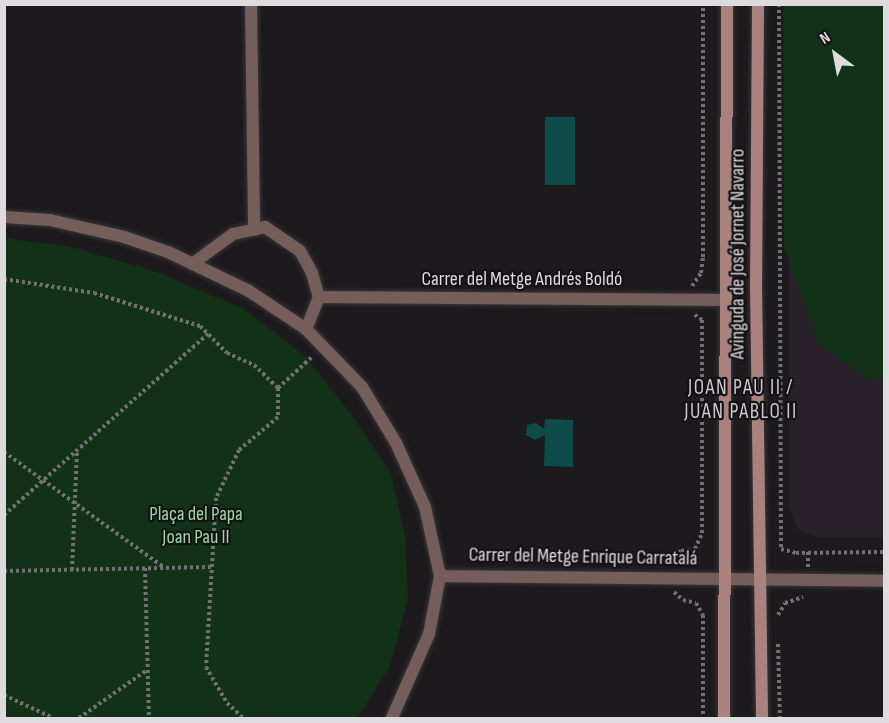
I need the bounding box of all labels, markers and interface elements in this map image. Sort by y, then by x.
north arrow [805,24,865,84]
text: N [817,28,834,49]
street label: Avinguda de José Jornet Navarro [726,149,750,359]
street label: Carrer del Metge Andrés Boldó [422,267,622,291]
district label: JOAN PAU II / JUAN PABLO II [684,375,798,425]
park label: Plaça del Papa Joan Pau II [149,503,243,550]
street label: Carrer del Metge Enrique Carratalá [468,543,698,571]

